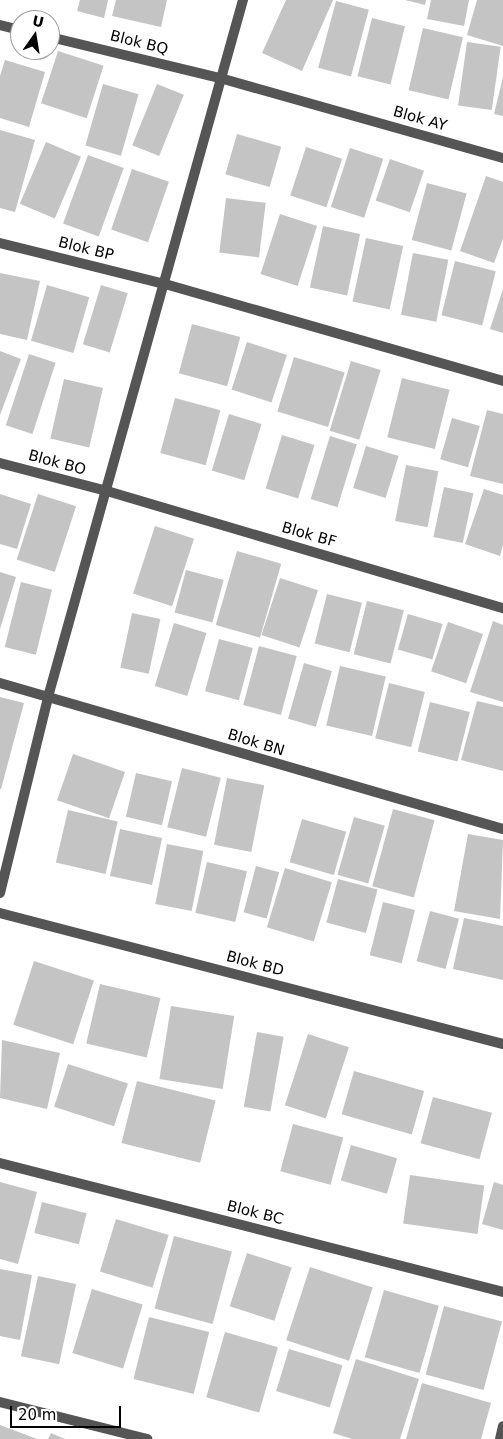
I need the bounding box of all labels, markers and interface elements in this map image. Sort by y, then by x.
north arrow [10,10,60,60]
text: U [31,12,45,30]
street label: Blok BQ [108,27,170,59]
street label: Blok AY [391,103,449,135]
street label: Blok BP [56,233,116,265]
street label: Blok BO [26,447,88,479]
street label: Blok BF [280,519,338,551]
street label: Blok BN [225,726,287,760]
street label: Blok BD [224,948,286,980]
street label: Blok BC [225,1197,285,1229]
scale bar [12,1396,124,1428]
text: 20 m [18,1406,56,1424]

